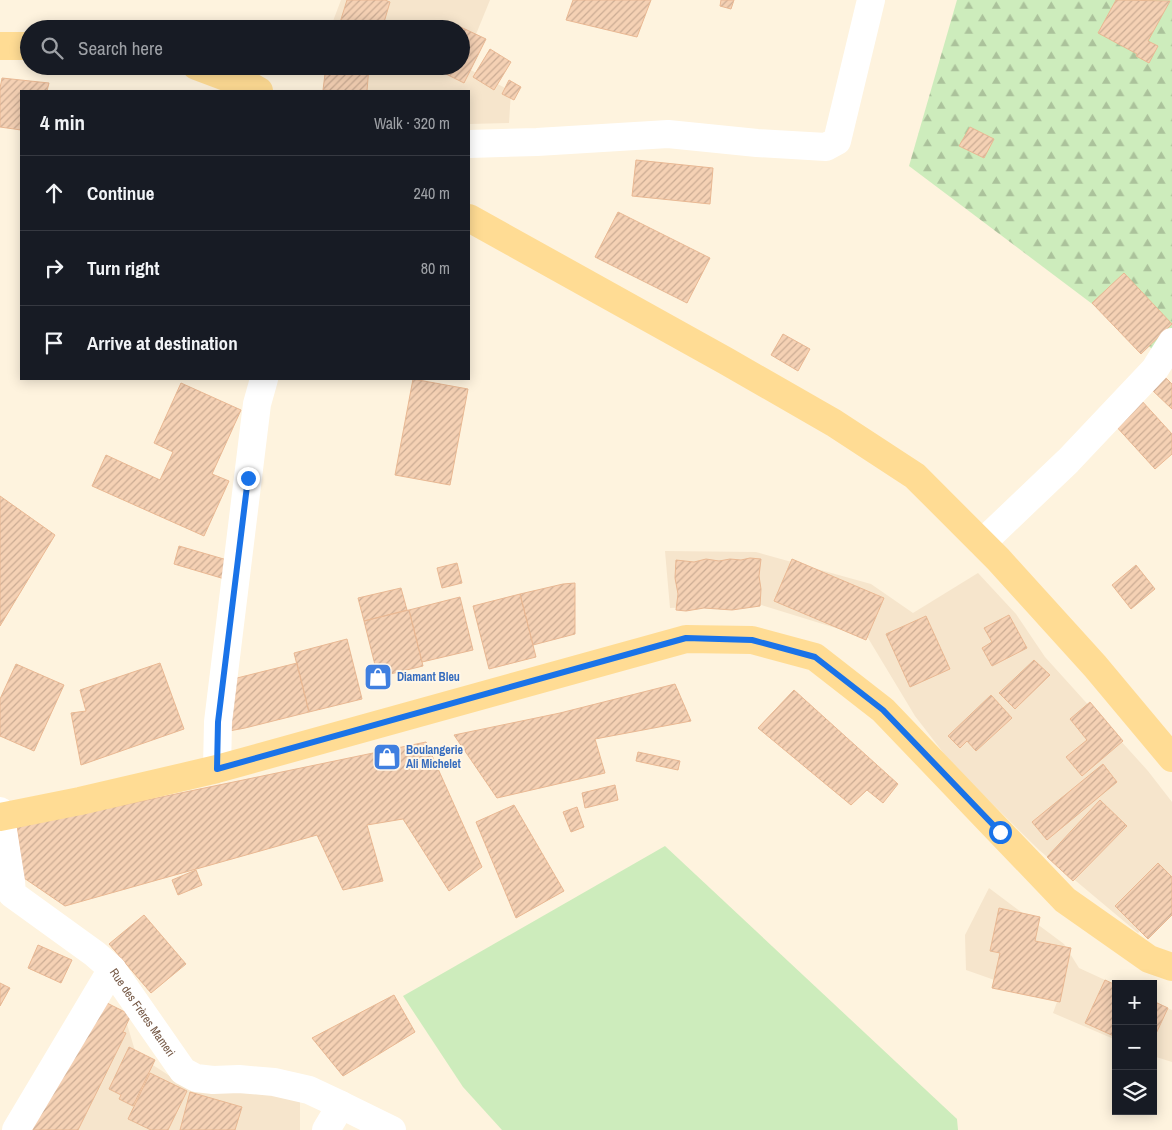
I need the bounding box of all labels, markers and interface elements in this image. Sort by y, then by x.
search box [20,20,470,75]
icon: search [38,34,66,62]
text: Search here [78,35,163,61]
text: 4 min [40,108,85,137]
text: Walk · 320 m [374,112,450,134]
icon: ahead [40,179,68,207]
text: Continue [87,180,155,206]
text: 240 m [414,182,450,204]
icon: right [40,254,68,282]
text: Turn right [87,255,159,281]
text: 80 m [421,257,450,279]
icon: arrive [40,329,68,357]
text: Arrive at destination [87,330,238,356]
route end [237,467,260,490]
shop icon: Diamant Bleu [363,662,393,692]
place label: Diamant Bleu [397,669,460,685]
shop icon: Boulangerie Ali Michelet [372,742,402,772]
place label: Boulangerie Ali Michelet [406,742,463,772]
route start [989,821,1012,844]
street label: Rue des Frères Mameri [106,965,179,1060]
map controls [1112,980,1157,1115]
button: + [1112,980,1157,1025]
button: − [1112,1025,1157,1070]
button: layers [1112,1070,1157,1115]

